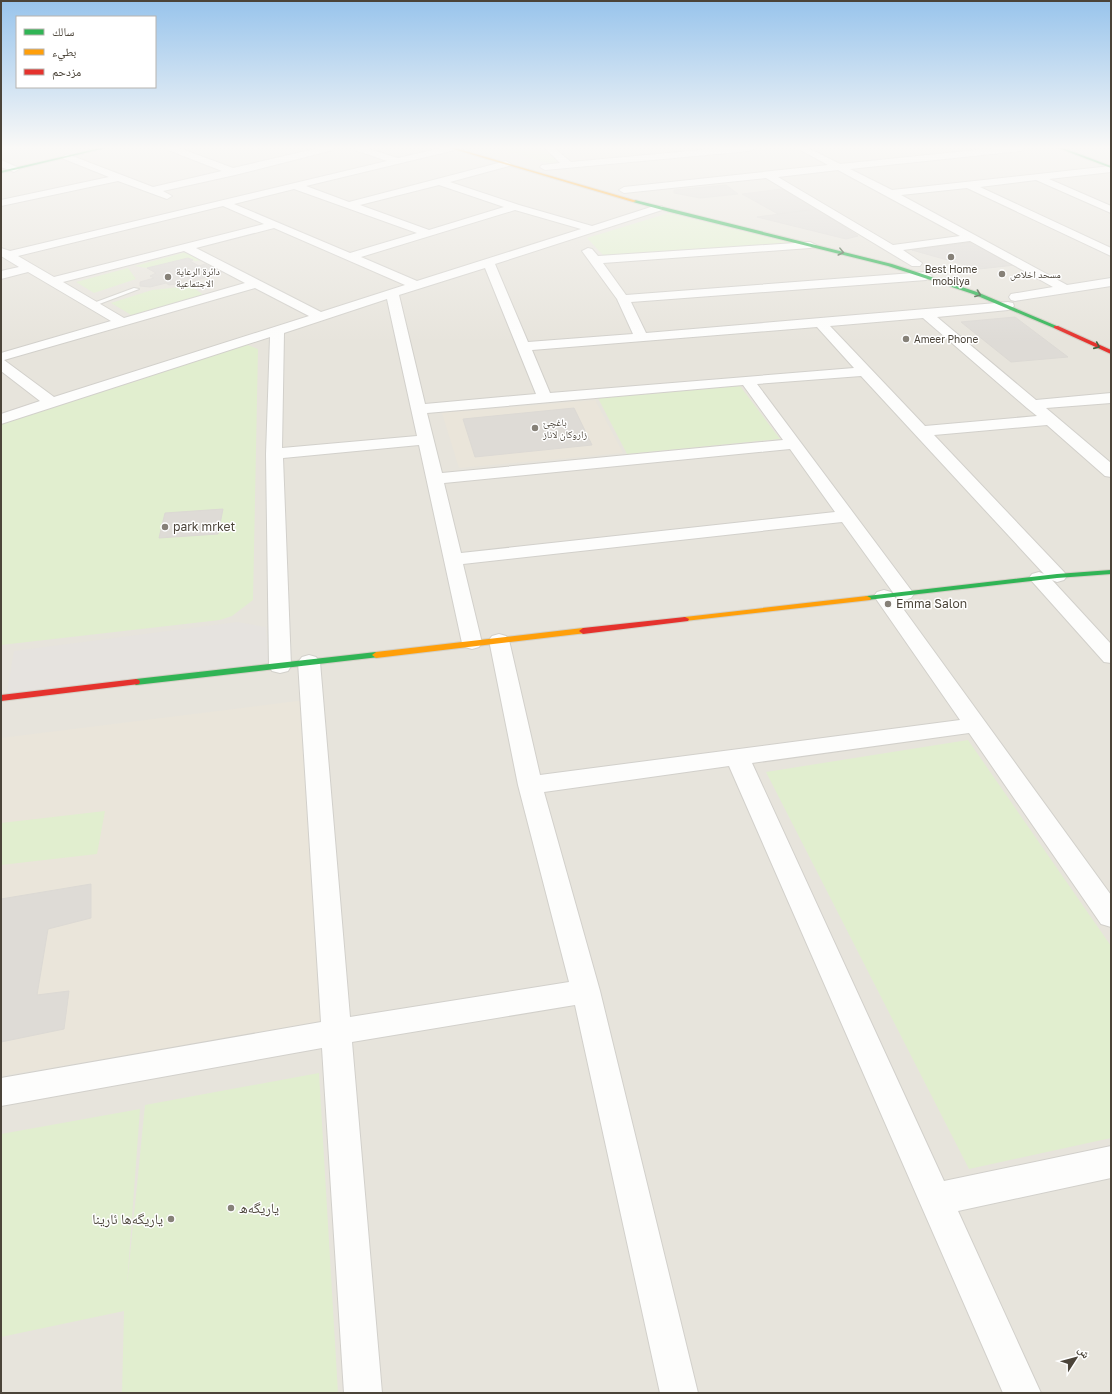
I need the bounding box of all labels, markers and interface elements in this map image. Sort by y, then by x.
legend [16,16,156,88]
text: سالك [52,24,74,39]
text: بطيء [52,44,76,62]
text: مزدحم [52,64,81,80]
one-way arrow [837,248,844,256]
marker: Best Home mobilya [946,252,956,262]
place label: Best Home mobilya [925,263,977,287]
place label: دائرة الرعاية الاجتماعية [176,265,220,289]
place label: مسحد اخلاص [1010,268,1061,281]
marker: مسحد اخلاص [997,269,1007,279]
marker: دائرة الرعاية الاجتماعية [163,272,173,282]
one-way arrow [975,290,982,298]
place label: Ameer Phone [914,333,978,345]
marker: Ameer Phone [901,334,911,344]
one-way arrow [1093,341,1101,349]
place label: باغچێ زاروكان لاناز [542,416,587,441]
marker: باغچێ زاروكان لاناز [530,423,540,433]
place label: park mrket [173,519,235,534]
marker: park mrket [160,522,170,532]
place label: Emma Salon [896,596,967,611]
marker: Emma Salon [883,599,893,609]
place label: یاریگه‌ه [239,1199,279,1217]
marker: یاریگه‌ه [226,1203,236,1213]
place label: ياريگەها ئارينا [92,1210,163,1228]
marker: ياريگەها ئارينا [166,1214,176,1224]
north arrow [1056,1338,1096,1378]
text: ش [1074,1343,1093,1362]

